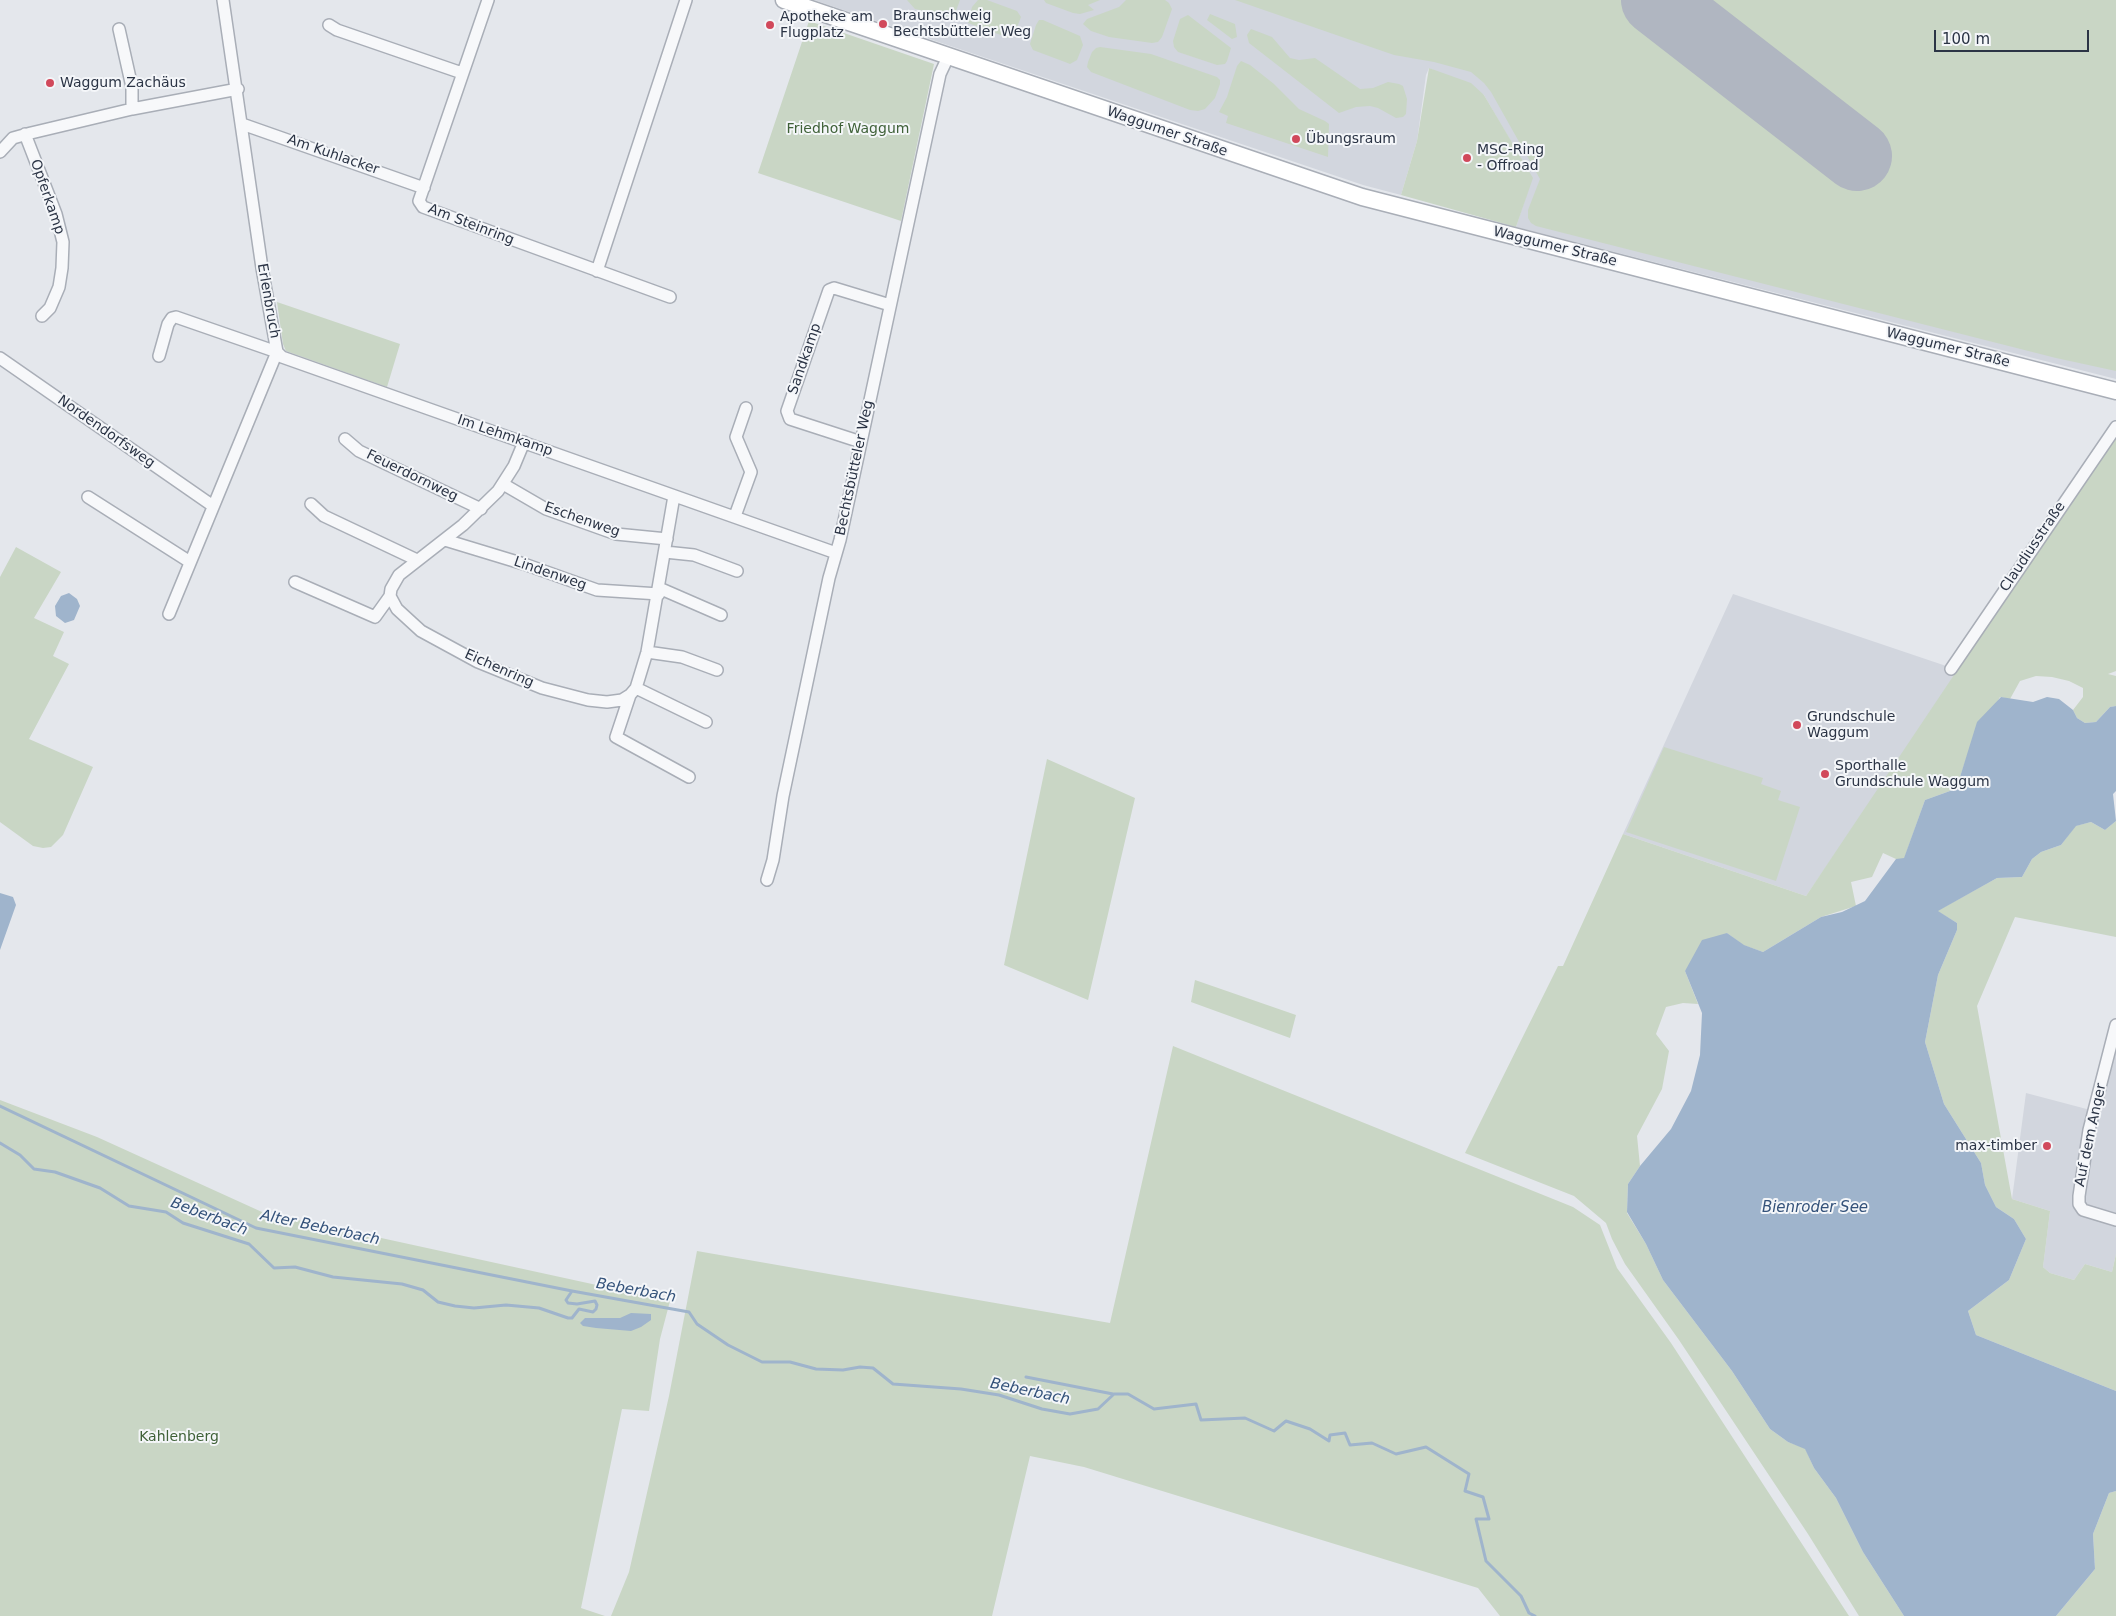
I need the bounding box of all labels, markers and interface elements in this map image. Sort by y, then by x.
place label: Braunschweig Bechtsbütteler Weg [893,8,1031,40]
place label: Apotheke am Flugplatz [780,9,873,41]
marker: Braunschweig Bechtsbütteler Weg [877,18,889,30]
marker: Apotheke am Flugplatz [764,19,776,31]
scale bar [1936,20,2091,52]
text: 100 m [1942,30,1990,48]
place label: Waggum Zachäus [60,75,186,91]
marker: Waggum Zachäus [44,77,56,89]
street label: Waggumer Straße [1104,103,1230,161]
park label: Friedhof Waggum [787,121,909,137]
street label: Am Kuhlacker [285,131,381,179]
place label: Übungsraum [1306,131,1396,147]
marker: Übungsraum [1290,133,1302,145]
place label: MSC-Ring - Offroad [1477,142,1544,174]
marker: MSC-Ring - Offroad [1461,152,1473,164]
street label: Opferkamp [26,157,68,237]
street label: Am Steinring [426,201,516,249]
street label: Waggumer Straße [1491,224,1619,270]
street label: Erlenbruch [253,262,283,340]
street label: Sandkamp [785,321,825,397]
street label: Waggumer Straße [1884,325,2012,371]
street label: Nordendorfsweg [54,392,158,472]
street label: Bechtsbütteler Weg [832,399,878,537]
street label: Im Lehmkamp [455,412,555,460]
street label: Feuerdornweg [364,447,460,505]
street label: Eschenweg [542,499,622,541]
street label: Claudiusstraße [1997,499,2069,595]
street label: Lindenweg [511,554,589,594]
street label: Eichenring [462,646,536,692]
place label: Grundschule Waggum [1807,709,1895,742]
marker: Grundschule Waggum [1791,719,1803,731]
place label: Sporthalle Grundschule Waggum [1835,758,1990,790]
marker: Sporthalle Grundschule Waggum [1819,768,1831,780]
street label: Auf dem Anger [2072,1082,2110,1188]
place label: max-timber [1955,1138,2037,1154]
marker: max-timber [2041,1140,2053,1152]
water label: Beberbach [168,1194,250,1240]
water label: Bienroder See [1762,1199,1868,1217]
water label: Alter Beberbach [259,1207,381,1249]
water label: Beberbach [595,1275,677,1307]
water label: Beberbach [989,1375,1071,1409]
park label: Kahlenberg [139,1429,219,1445]

